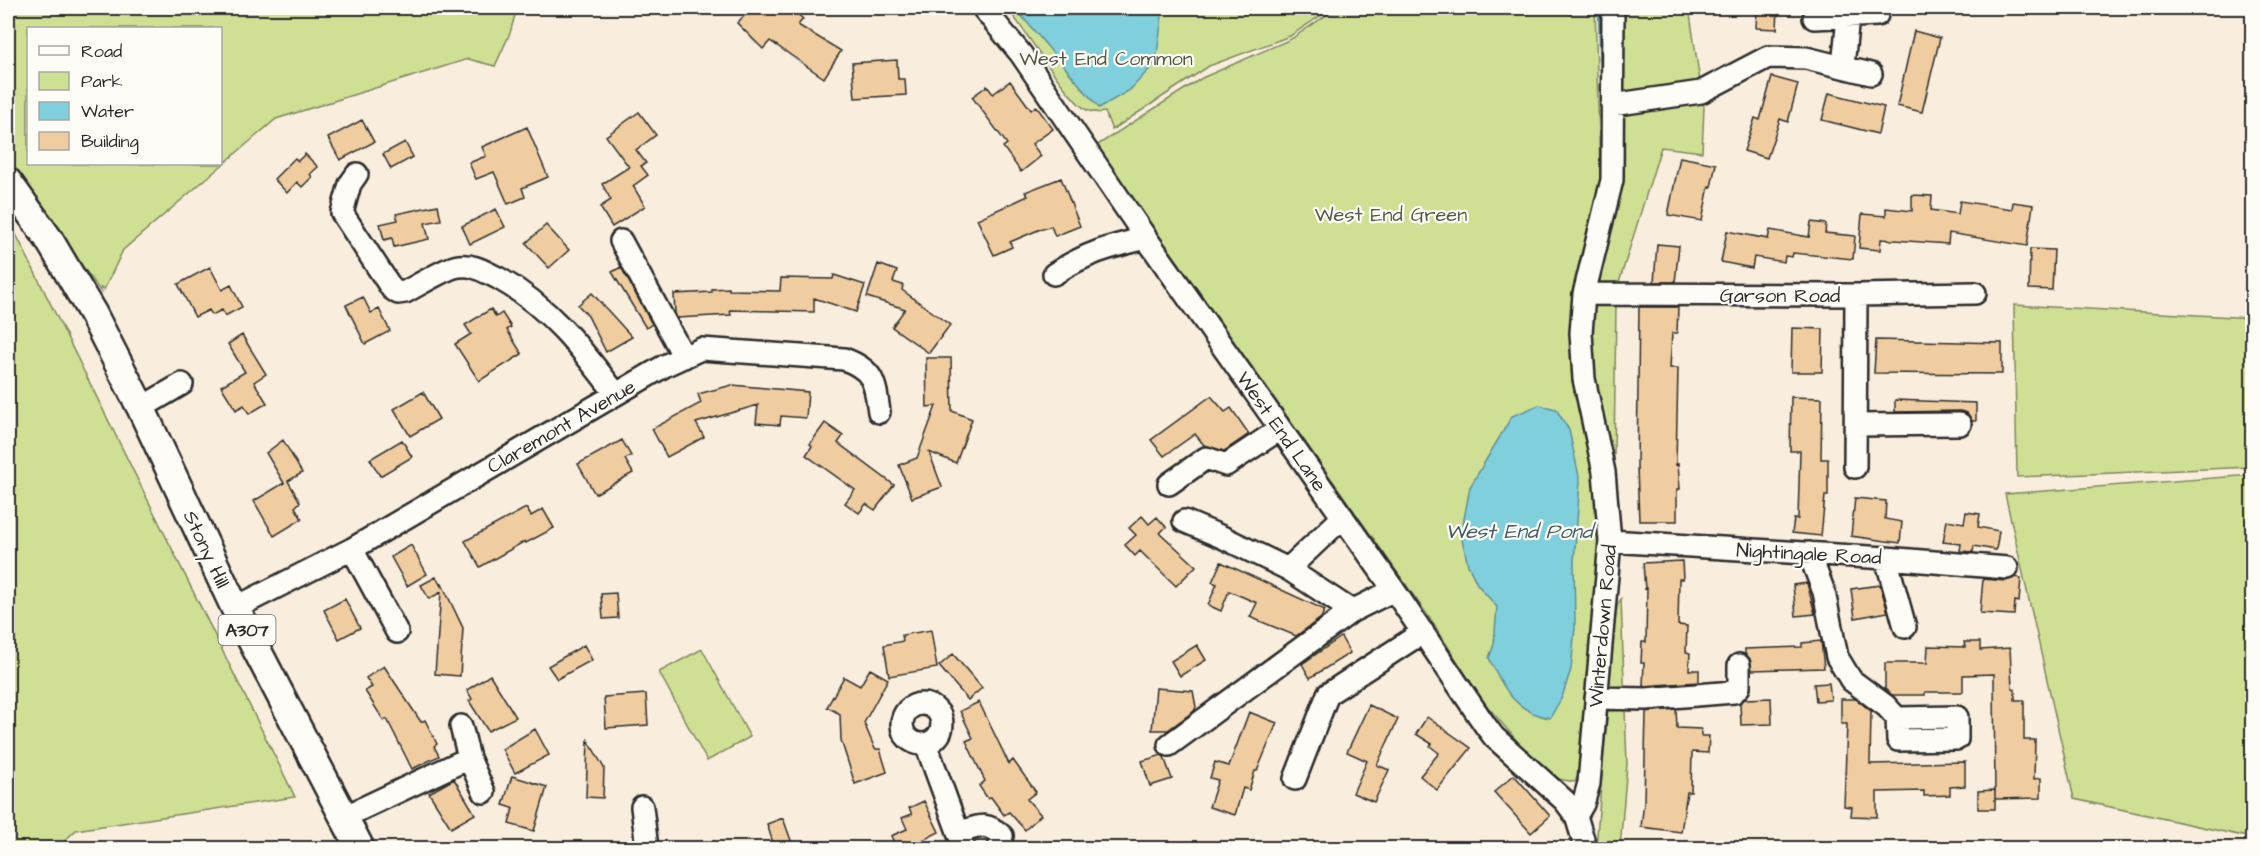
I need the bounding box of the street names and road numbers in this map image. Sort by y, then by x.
street label: Garson Road [1720,282,1840,310]
street label: West End Lane [1229,366,1333,497]
street label: Claremont Avenue [482,373,641,481]
street label: Stony Hill [175,506,236,593]
street label: Nightingale Road [1736,536,1882,573]
street label: Winterdown Road [1582,543,1624,709]
road number: A307 [218,615,276,645]

